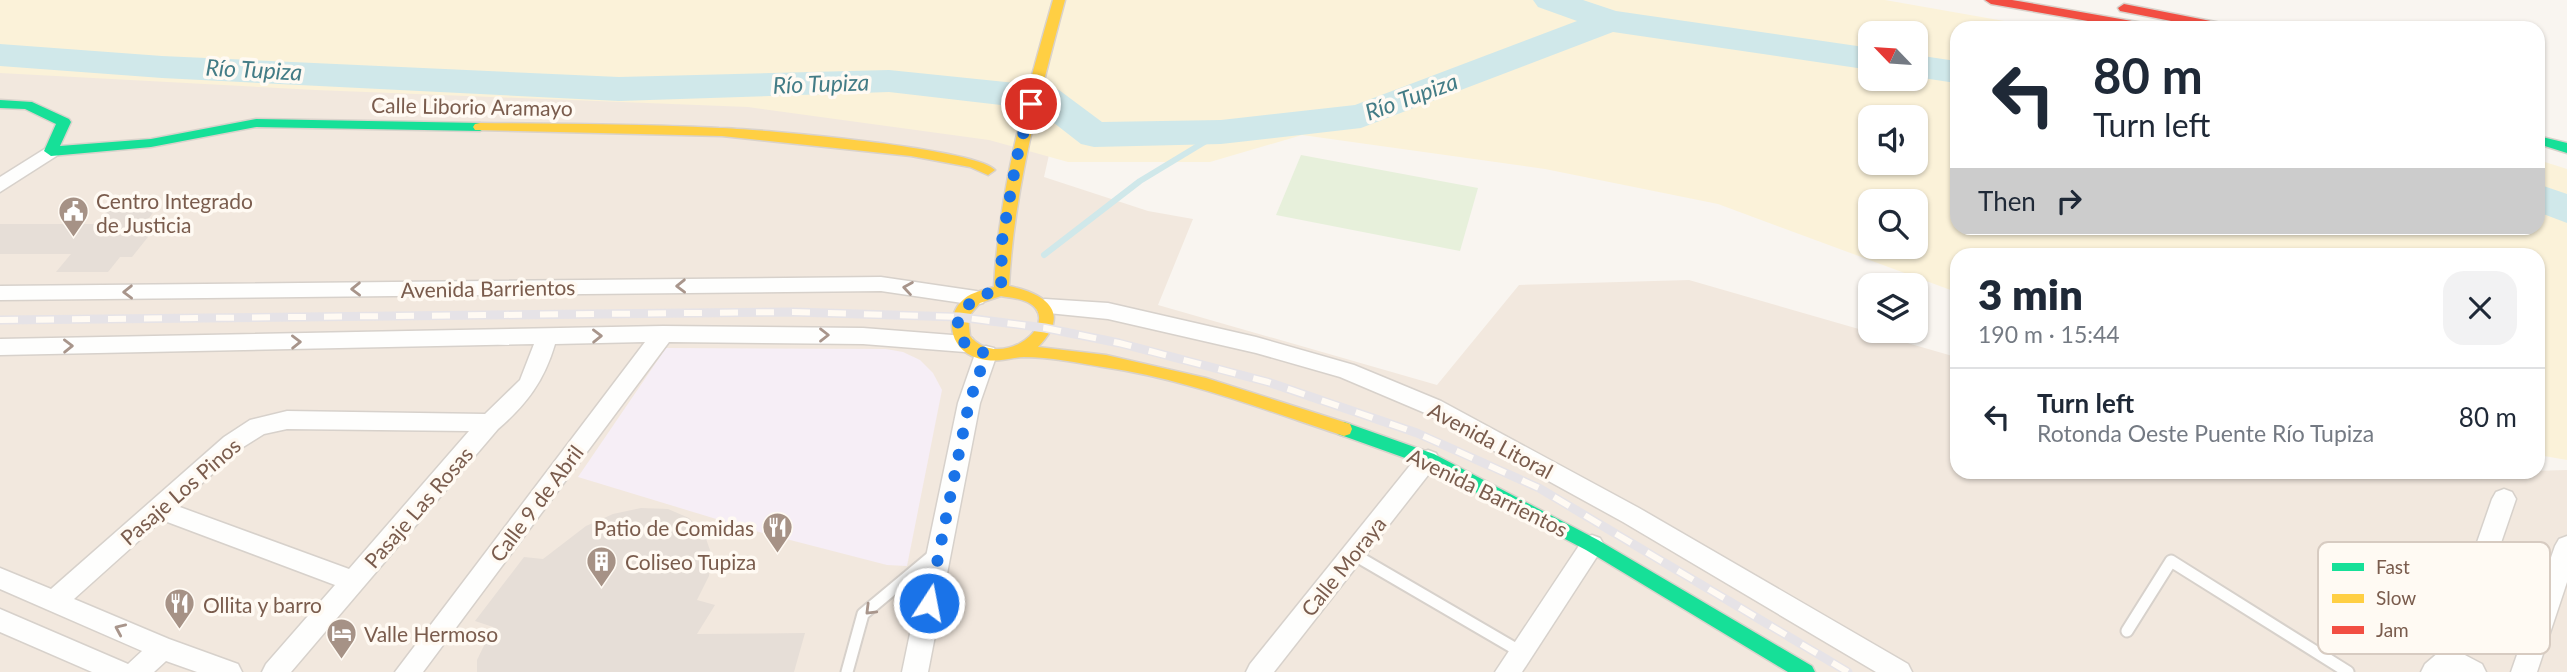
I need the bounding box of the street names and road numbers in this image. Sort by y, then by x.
street label: Calle Liborio Aramayo [371,92,573,120]
street label: Avenida Barrientos [400,274,576,302]
street label: Avenida Litoral [1424,397,1558,483]
street label: Pasaje Los Pinos [115,432,245,550]
street label: Calle 9 de Abril [484,440,588,566]
street label: Pasaje Las Rosas [359,441,477,573]
street label: Avenida Barrientos [1404,442,1572,542]
street label: Calle Moraya [1295,511,1391,621]

